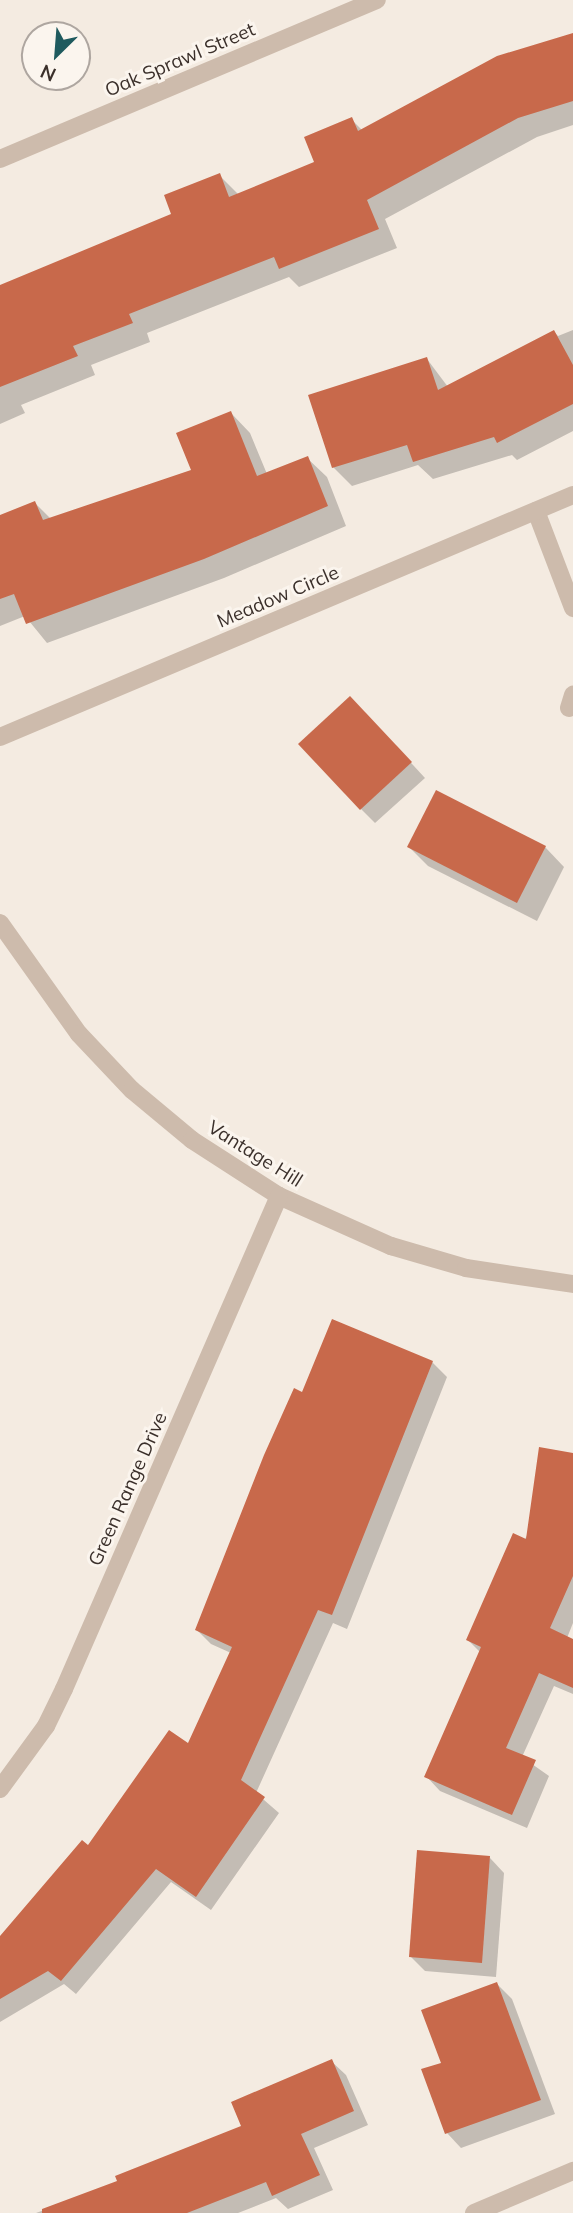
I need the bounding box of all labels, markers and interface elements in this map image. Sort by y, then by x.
street label: Oak Sprawl Street [102,18,258,102]
north arrow [21,21,91,91]
text: N [36,59,60,87]
street label: Meadow Circle [214,561,342,633]
street label: Vantage Hill [203,1116,307,1192]
street label: Green Range Drive [84,1409,172,1569]

